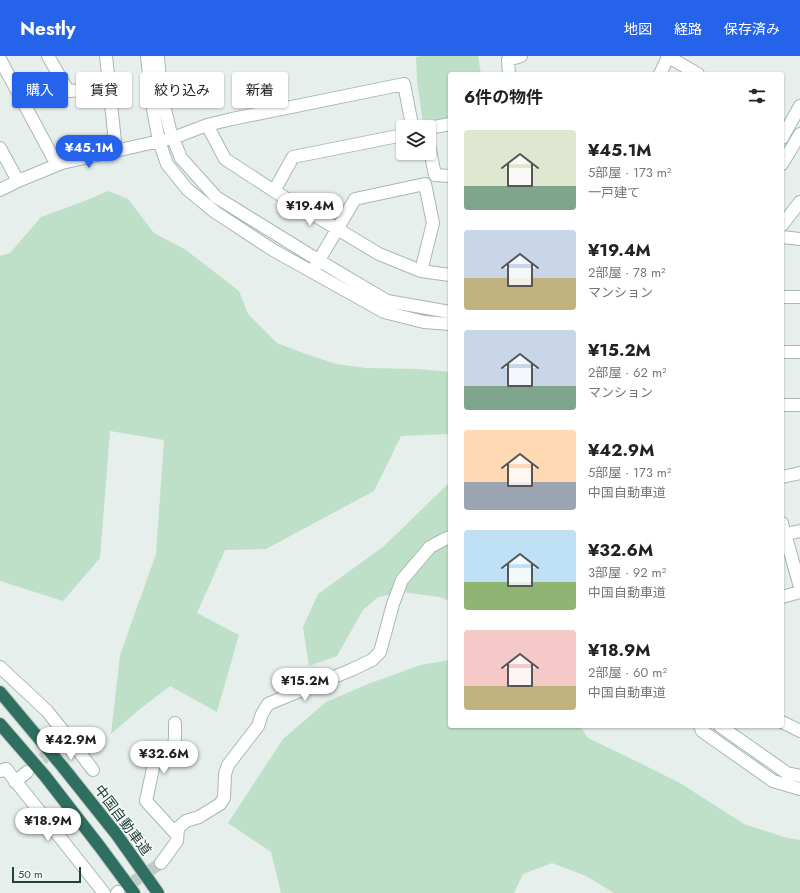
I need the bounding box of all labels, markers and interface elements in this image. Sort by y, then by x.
text: Nestly [20,15,76,42]
text: 地図 [624,19,652,39]
text: 経路 [674,19,702,39]
text: 保存済み [724,19,780,39]
chip: 購入 [12,72,68,108]
chip: 賃貸 [76,72,132,108]
chip: 絞り込み [140,72,224,108]
chip: 新着 [232,72,288,108]
text: 6件の物件 [464,85,543,109]
icon: filters [746,85,768,107]
map controls [396,120,436,160]
button: layers [396,120,436,160]
pin: ¥45.1M [56,135,122,169]
text: ¥45.1M [65,138,113,157]
text: ¥45.1M [588,138,651,162]
icon: home [496,146,544,194]
text: 5部屋 · 173 m² [588,163,671,182]
text: 一戸建て [588,183,640,202]
pin: ¥19.4M [277,193,343,227]
text: ¥19.4M [286,196,334,215]
text: ¥19.4M [588,238,651,262]
icon: home [496,246,544,294]
text: 2部屋 · 78 m² [588,263,666,282]
text: マンション [588,283,653,302]
text: ¥15.2M [588,338,651,362]
icon: home [496,346,544,394]
text: 2部屋 · 62 m² [588,363,667,382]
text: マンション [588,383,653,402]
text: ¥42.9M [588,438,654,462]
icon: home [496,446,544,494]
text: 5部屋 · 173 m² [588,463,671,482]
text: 中国自動車道 [588,483,666,502]
text: ¥32.6M [588,538,653,562]
icon: home [496,546,544,594]
text: 3部屋 · 92 m² [588,563,666,582]
text: 中国自動車道 [588,583,666,602]
text: ¥18.9M [588,638,650,662]
icon: home [496,646,544,694]
text: 2部屋 · 60 m² [588,663,667,682]
pin: ¥15.2M [272,668,338,702]
text: ¥15.2M [281,671,329,690]
text: 中国自動車道 [588,683,666,702]
pin: ¥42.9M [38,727,104,761]
text: ¥42.9M [46,730,96,749]
pin: ¥32.6M [131,741,197,775]
text: ¥32.6M [139,744,189,763]
street label: 中国自動車道 [90,780,156,860]
pin: ¥18.9M [15,808,81,842]
text: ¥18.9M [24,811,72,830]
scale bar [12,865,81,884]
text: 50 m [18,866,43,882]

